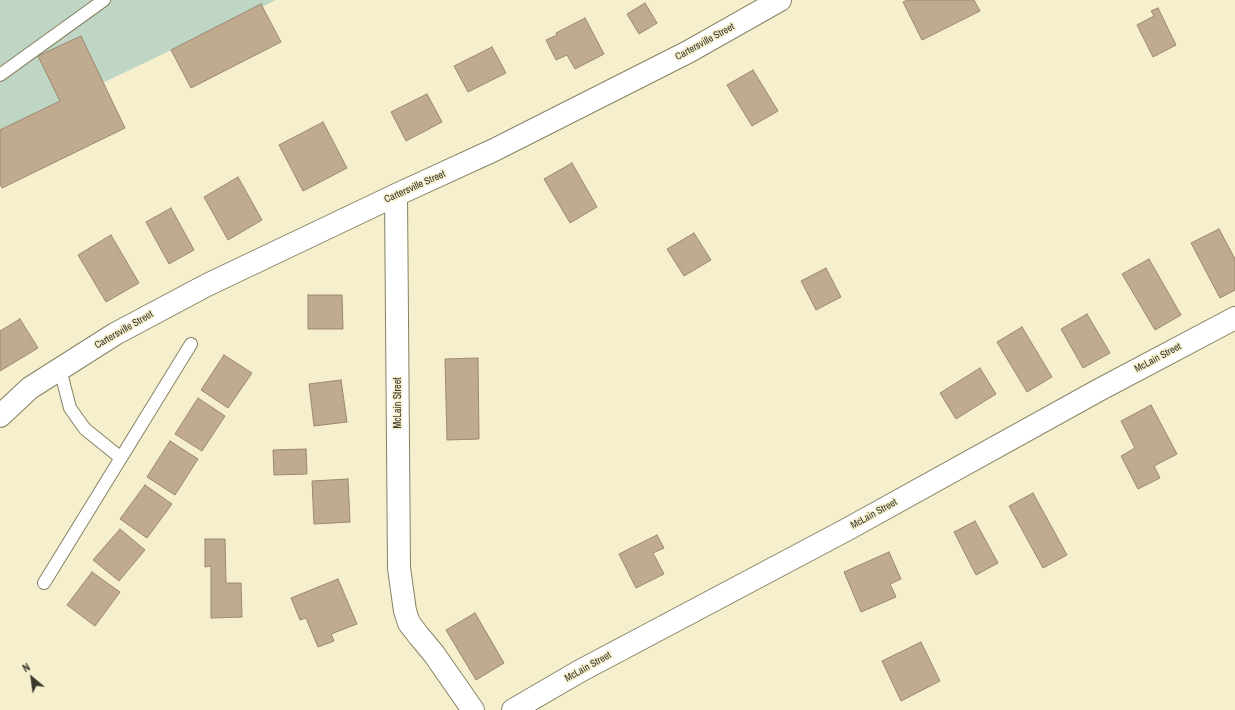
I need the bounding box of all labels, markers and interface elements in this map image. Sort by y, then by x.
street label: Cartersville Street [673,21,737,63]
street label: Cartersville Street [383,168,447,206]
street label: Cartersville Street [93,308,155,352]
street label: McLain Street [1133,341,1183,375]
street label: McLain Street [392,377,404,429]
street label: McLain Street [849,496,899,532]
street label: McLain Street [563,649,613,685]
north arrow [12,658,52,698]
text: N [20,660,32,675]

